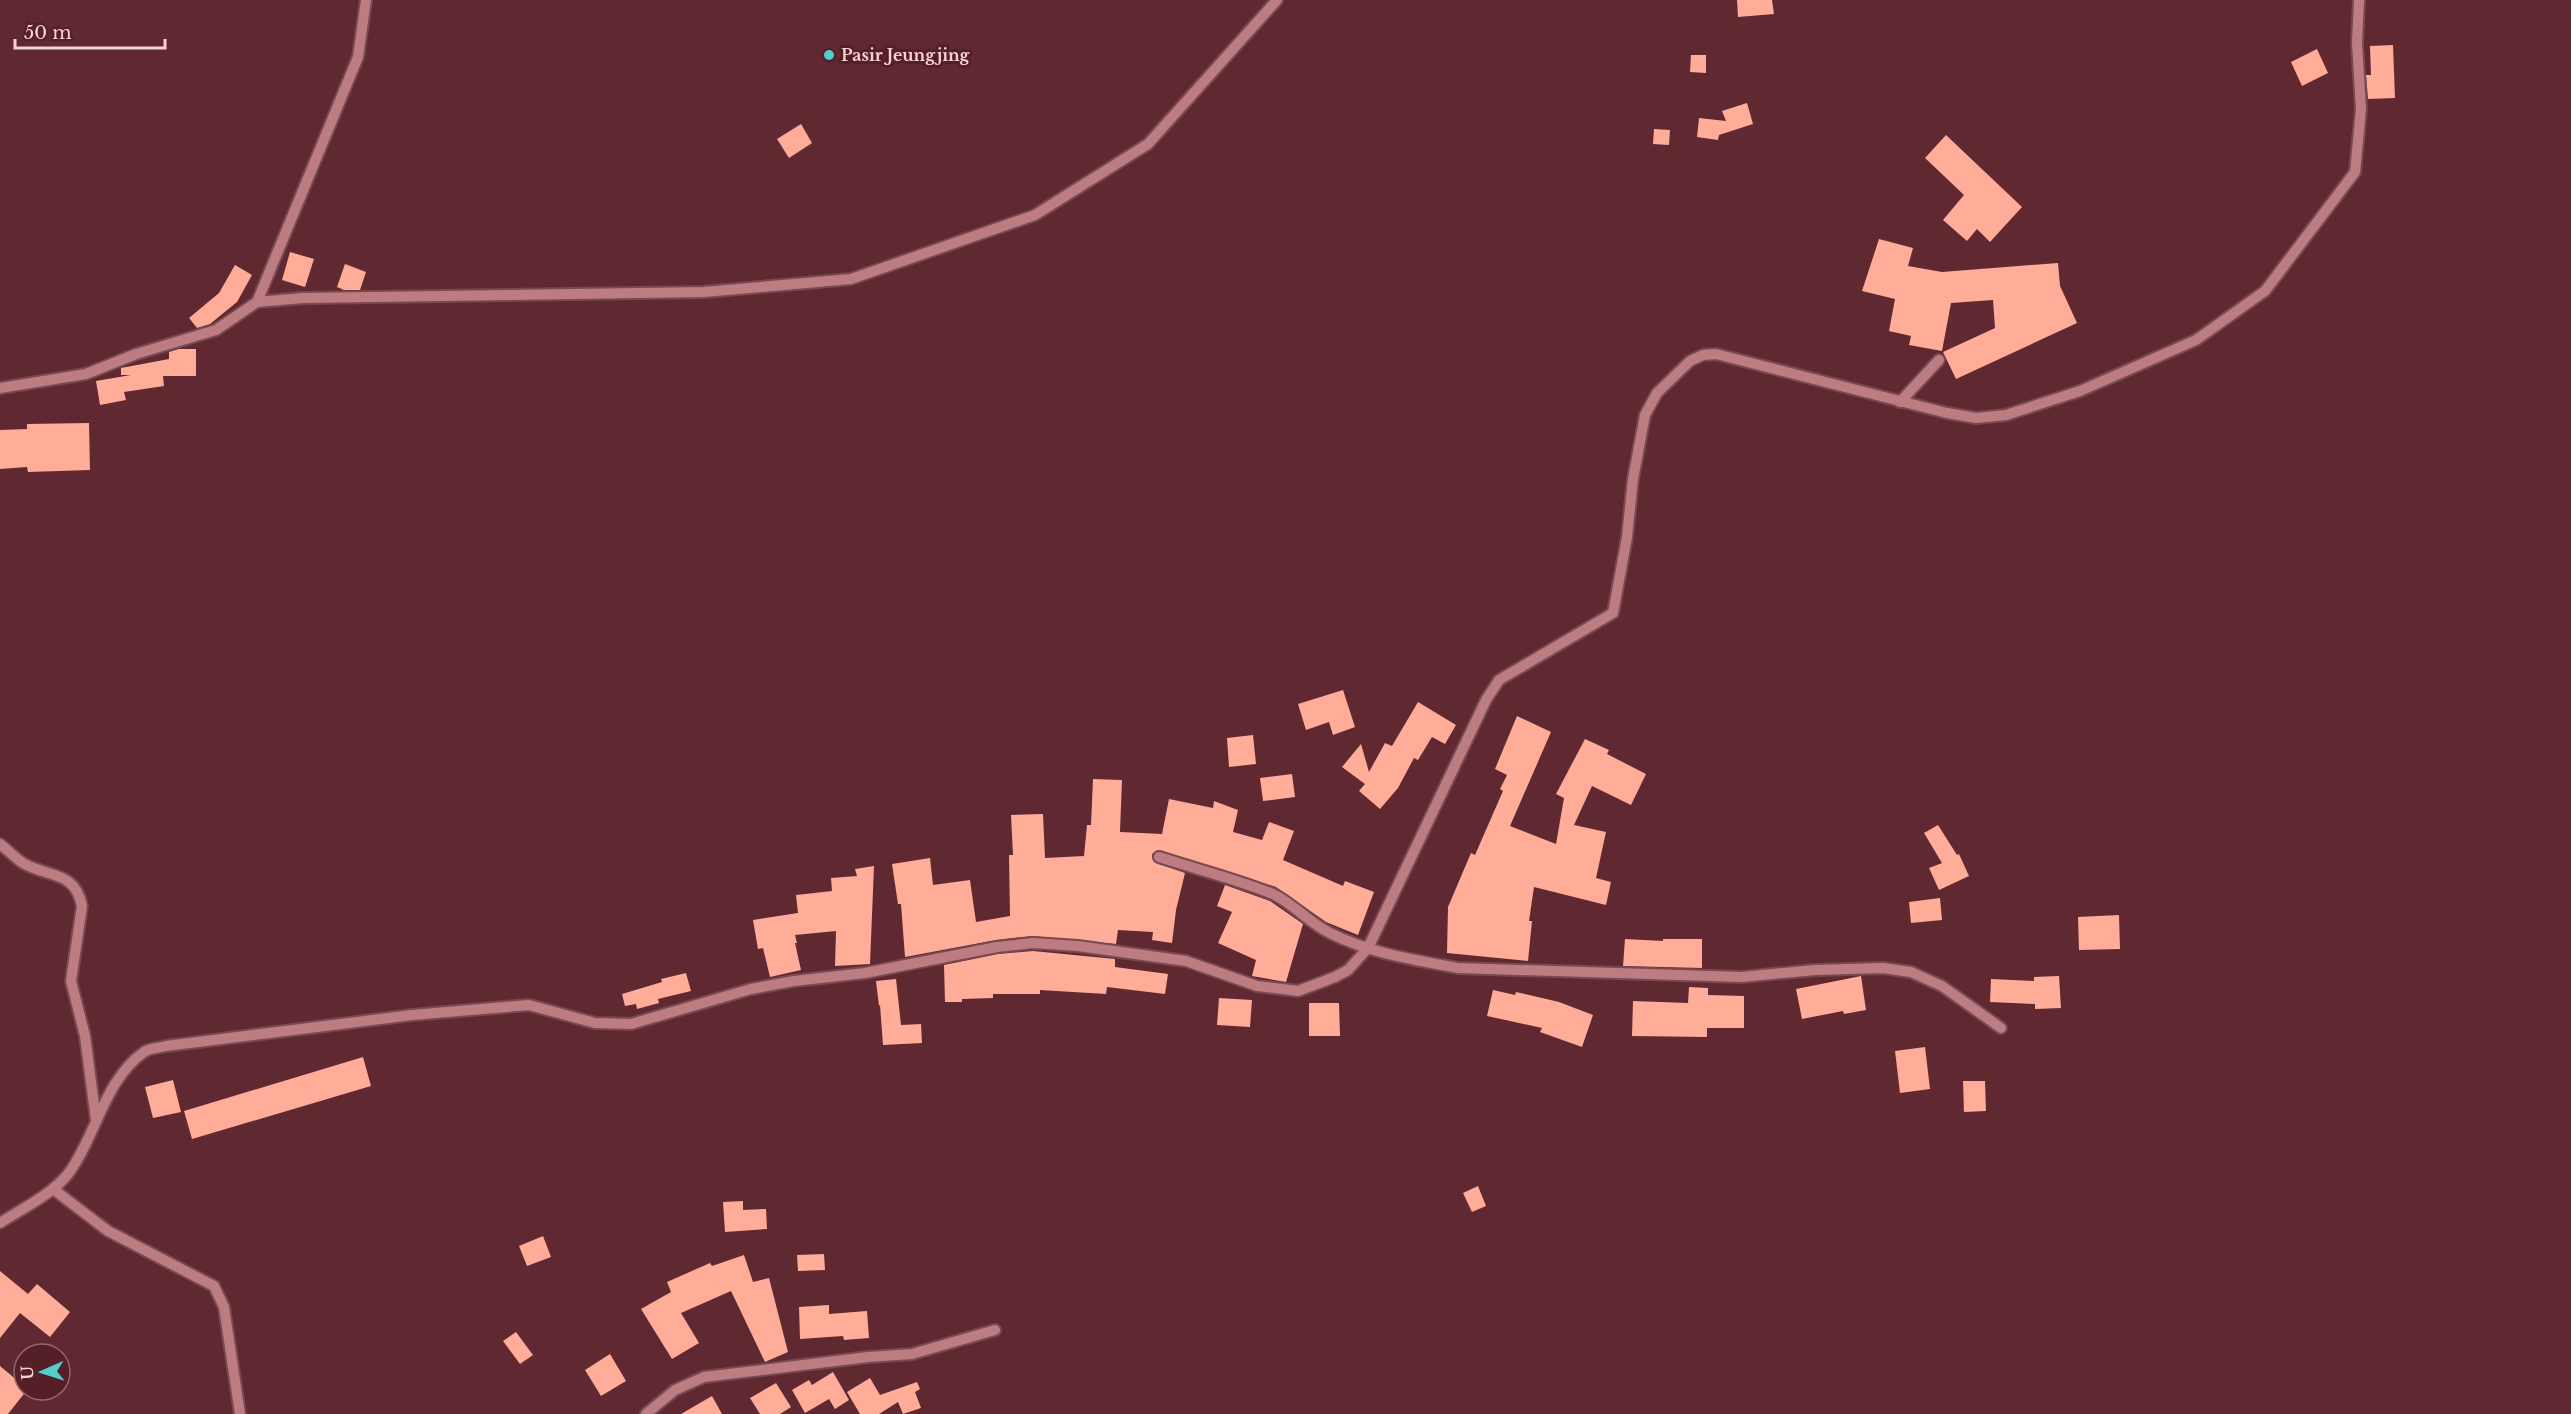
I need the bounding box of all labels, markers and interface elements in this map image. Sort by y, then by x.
scale bar [15,12,165,50]
text: 50 m [24,22,72,44]
place label: Pasir Jeungjing [841,45,971,65]
marker: Pasir Jeungjing [822,48,836,62]
north arrow [12,1342,72,1402]
text: U [17,1365,37,1380]

